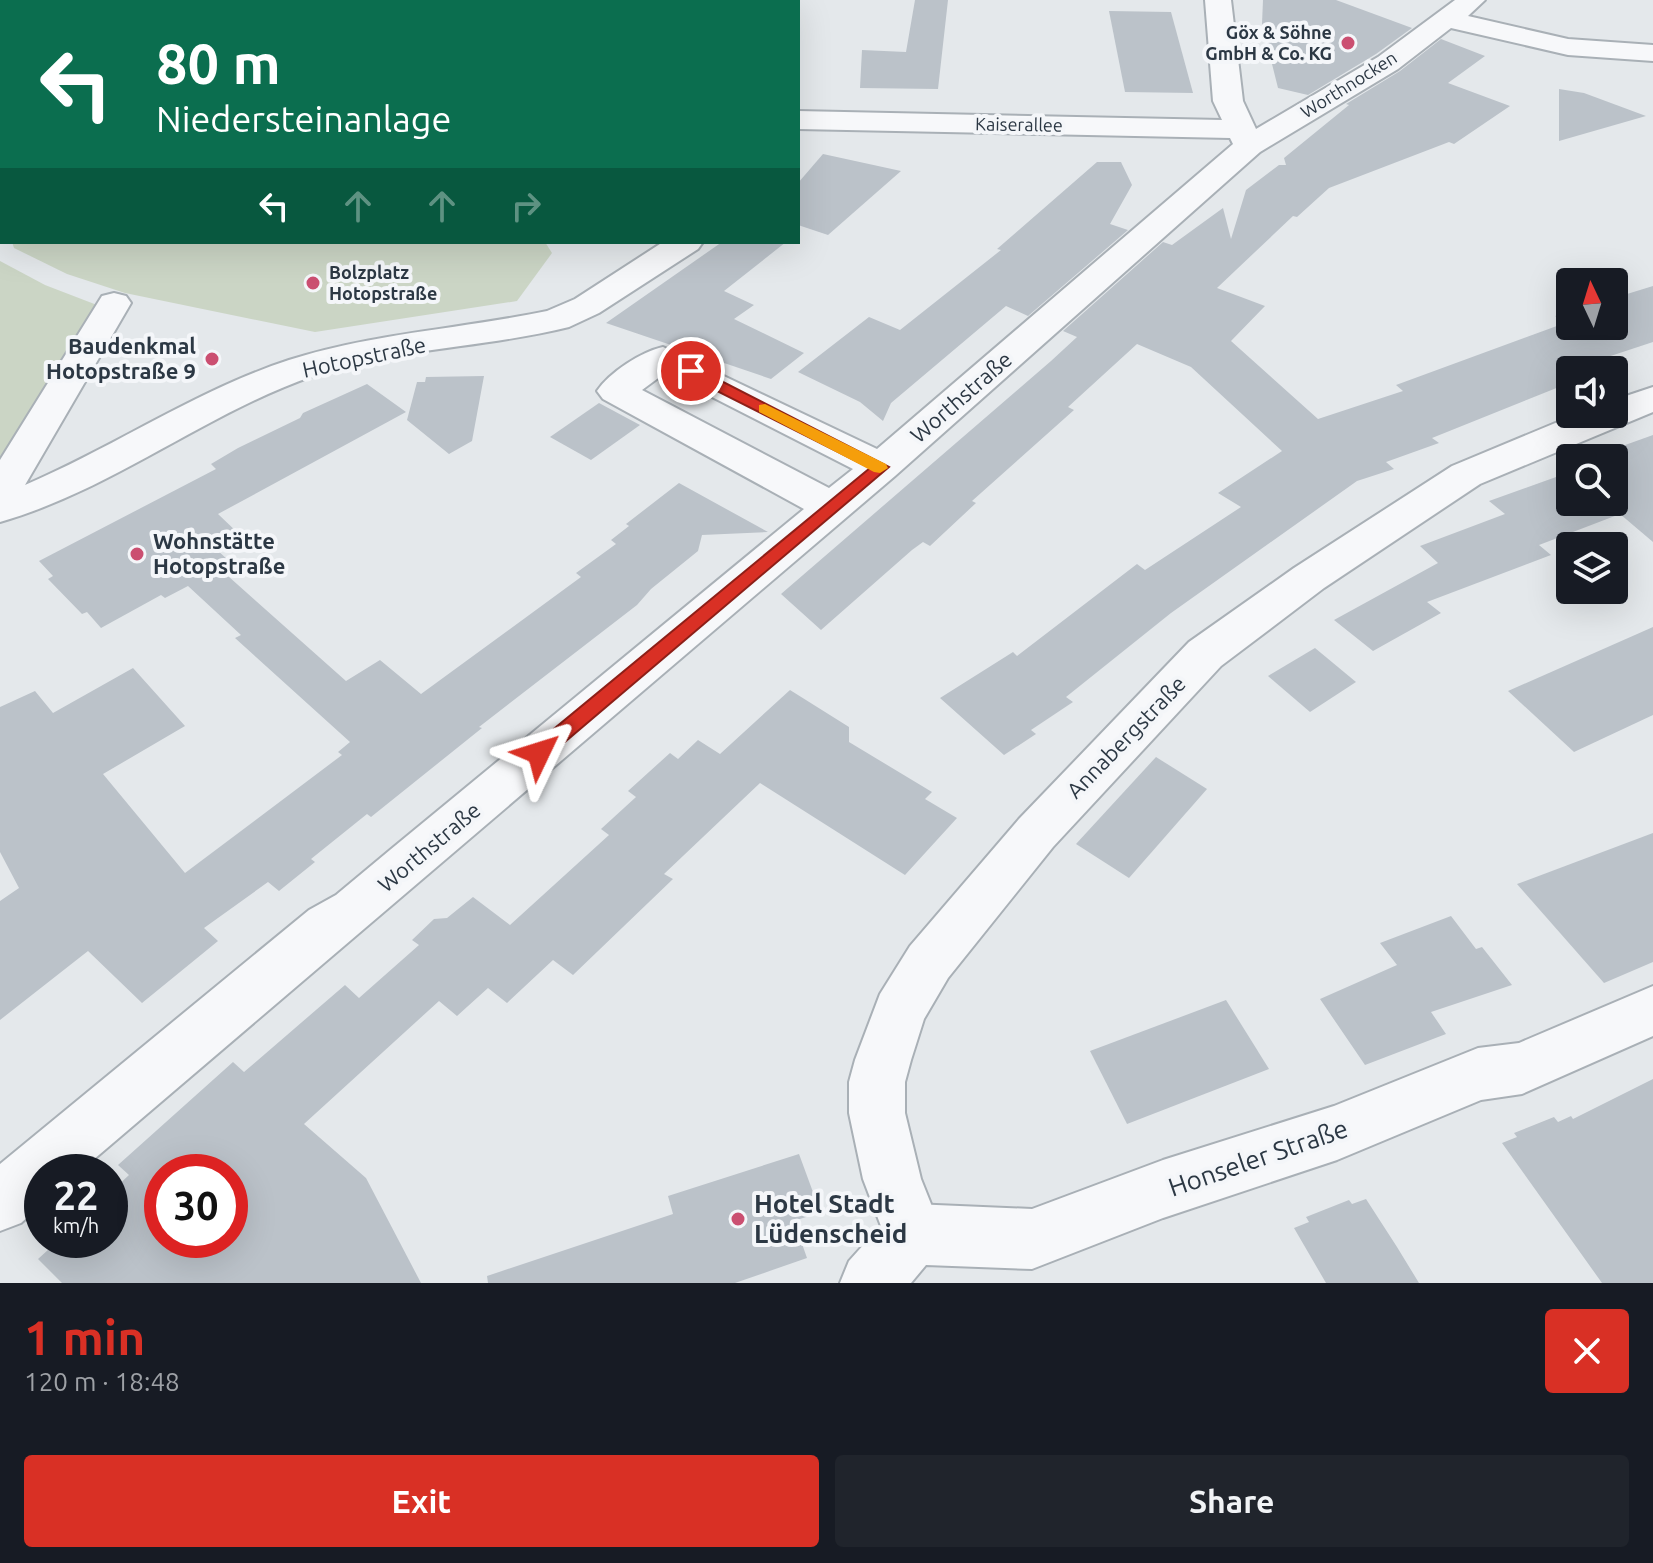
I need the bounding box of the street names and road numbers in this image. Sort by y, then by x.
street label: Worthnocken [1297,47,1400,122]
street label: Kaiserallee [975,113,1063,135]
street label: Hotopstraße [300,331,428,382]
street label: Worthstraße [905,346,1016,447]
street label: Annabergstraße [1061,670,1190,803]
street label: Worthstraße [373,797,485,897]
street label: Honseler Straße [1164,1113,1351,1202]

